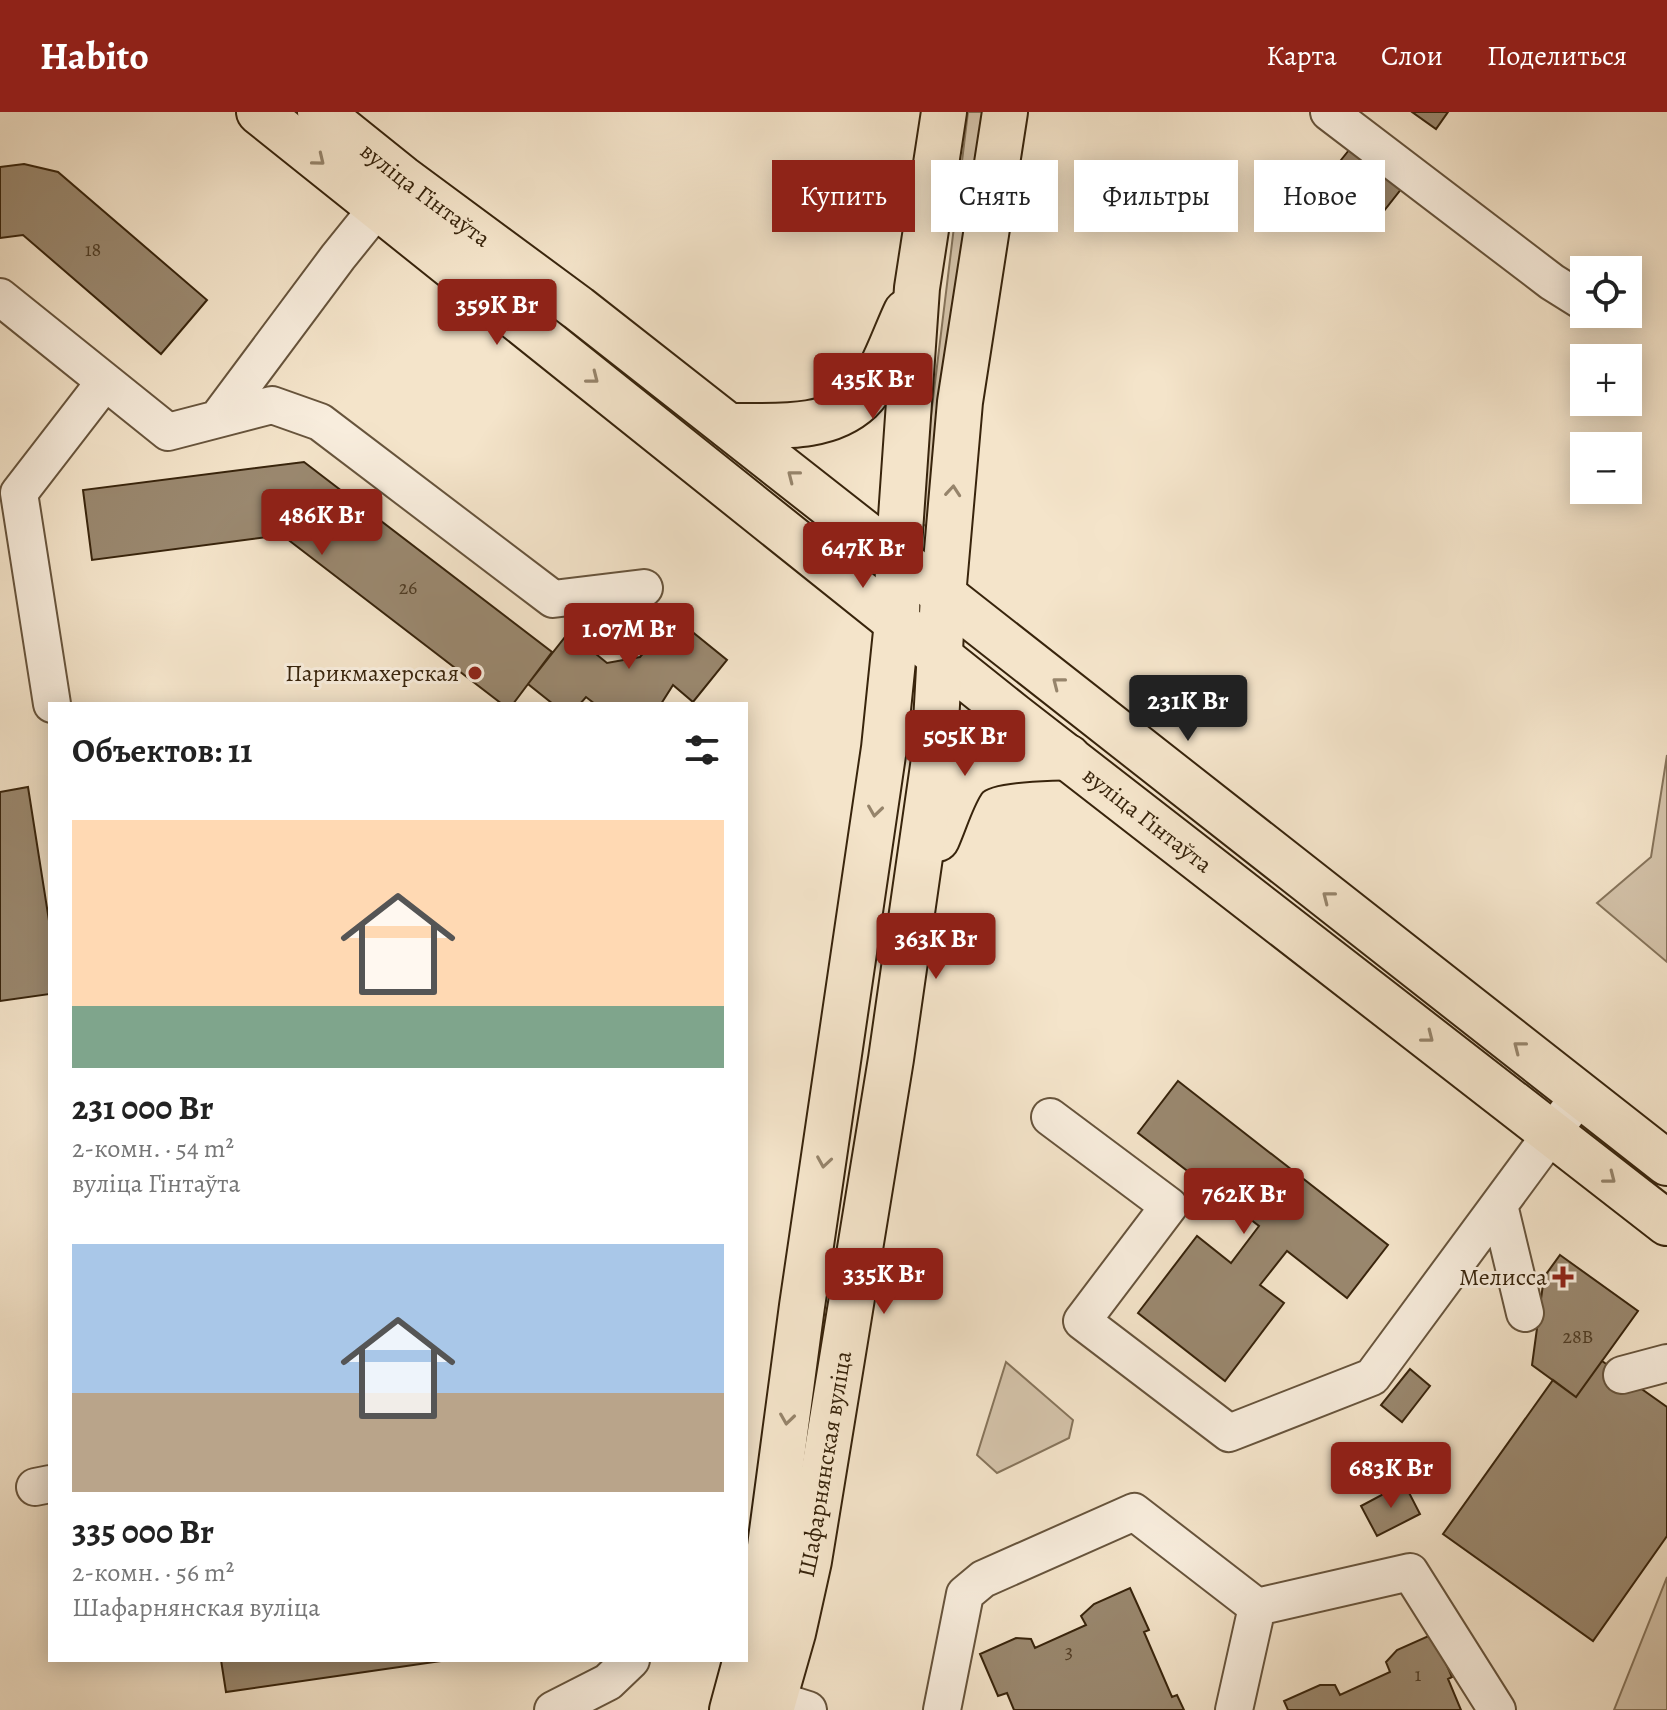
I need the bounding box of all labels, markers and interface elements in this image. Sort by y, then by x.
text: Habito [40,30,149,82]
text: Карта [1266,37,1337,75]
text: Слои [1381,37,1443,75]
text: Поделиться [1487,37,1627,75]
street label: вуліца Гінтаўта [354,135,497,254]
one-way arrow [310,150,324,165]
chip: Купить [772,160,915,232]
chip: Снять [931,160,1058,232]
chip: Фильтры [1074,160,1238,232]
chip: Новое [1254,160,1385,232]
house number: 18 [85,236,101,263]
map controls [1570,256,1642,504]
button: locate [1570,256,1642,328]
pin: 359K Br [423,279,571,347]
text: 359K Br [456,287,538,322]
button: + [1570,344,1642,416]
pin: 435K Br [799,353,947,421]
text: 435K Br [832,361,914,396]
one-way arrow [584,369,599,383]
button: − [1570,432,1642,504]
one-way arrow [787,472,802,486]
one-way arrow [944,484,961,497]
pin: 486K Br [248,489,396,557]
text: 486K Br [279,497,365,532]
pin: 647K Br [789,522,937,590]
text: 647K Br [821,530,905,565]
house number: 26 [399,574,417,601]
pin: 1.07M Br [546,603,712,671]
text: 1.07M Br [582,611,676,646]
place label: Парикмахерская [285,657,459,689]
marker: Парикмахерская [466,664,484,682]
pin: 231K Br [1114,675,1262,743]
one-way arrow [1052,679,1067,693]
text: 231K Br [1147,683,1229,718]
pin: 505K Br [891,710,1039,778]
text: 505K Br [923,718,1007,753]
text: Объектов: 11 [72,727,252,774]
icon: filters [680,728,724,772]
street label: вуліца Гінтаўта [1076,759,1219,880]
one-way arrow [867,804,884,818]
icon: home [326,872,470,1016]
one-way arrow [1323,892,1337,907]
pin: 363K Br [862,913,1010,981]
text: 363K Br [895,921,977,956]
one-way arrow [1419,1027,1434,1041]
one-way arrow [1513,1042,1528,1056]
text: 231 000 Br [72,1084,213,1131]
text: 2-комн. · 54 m² [72,1131,234,1166]
one-way arrow [816,1155,833,1169]
text: вуліца Гінтаўта [72,1166,241,1201]
pin: 762K Br [1170,1168,1318,1236]
one-way arrow [1601,1168,1615,1183]
text: 762K Br [1202,1176,1286,1211]
pin: 335K Br [810,1248,958,1316]
text: 335K Br [843,1256,925,1291]
place label: Мелисса [1459,1261,1547,1293]
marker: Мелисса [1554,1268,1572,1286]
icon: home [326,1296,470,1440]
house number: 28В [1562,1323,1594,1350]
street label: Шафарнянская вуліца [790,1348,859,1581]
one-way arrow [779,1413,796,1426]
pin: 683K Br [1317,1442,1465,1510]
text: 683K Br [1349,1450,1433,1485]
text: 335 000 Br [72,1508,214,1555]
text: 2-комн. · 56 m² [72,1555,234,1590]
text: Шафарнянская вуліца [72,1590,320,1625]
house number: 3 [1065,1638,1073,1665]
house number: 1 [1415,1661,1422,1688]

